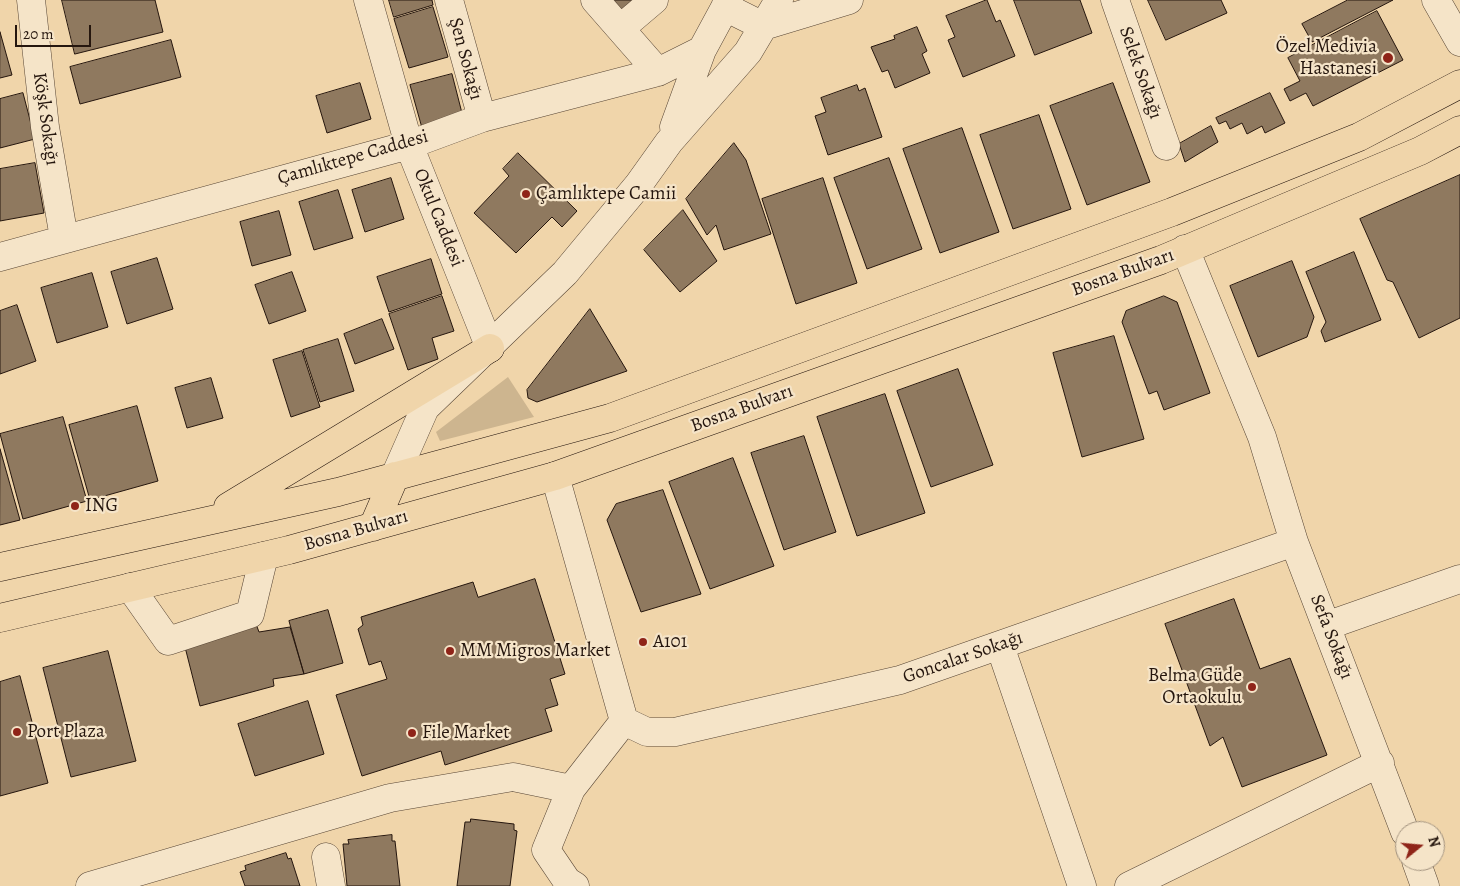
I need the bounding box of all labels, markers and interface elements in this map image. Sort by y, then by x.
scale bar [18,15,94,47]
street label: Şen Sokağı [443,15,487,103]
text: 20 m [23,24,54,44]
street label: Selek Sokağı [1114,24,1166,122]
place label: Özel Medivia Hastanesi [1276,36,1377,80]
marker: Özel Medivia Hastanesi [1381,51,1395,65]
street label: Köşk Sokağı [27,71,63,167]
street label: Çamlıktepe Caddesi [275,126,431,190]
street label: Okul Caddesi [408,166,468,270]
place label: Çamlıktepe Camii [536,183,676,205]
marker: Çamlıktepe Camii [520,188,532,200]
street label: Bosna Bulvarı [1069,244,1177,302]
street label: Bosna Bulvarı [688,380,796,438]
place label: ING [85,495,118,517]
marker: ING [69,500,81,512]
street label: Bosna Bulvarı [301,505,411,557]
street label: Sefa Sokağı [1304,591,1358,683]
street label: Goncalar Sokağı [900,627,1026,689]
place label: A101 [653,631,687,653]
marker: A101 [637,636,649,648]
place label: MM Migros Market [460,640,611,662]
marker: MM Migros Market [444,645,456,657]
place label: Belma Güde Ortaokulu [1148,665,1242,709]
marker: Belma Güde Ortaokulu [1246,681,1258,693]
place label: Port Plaza [27,721,105,743]
place label: File Market [422,722,509,744]
marker: Port Plaza [11,726,23,738]
marker: File Market [406,727,418,739]
north arrow [1395,821,1445,871]
text: N [1423,834,1444,849]

